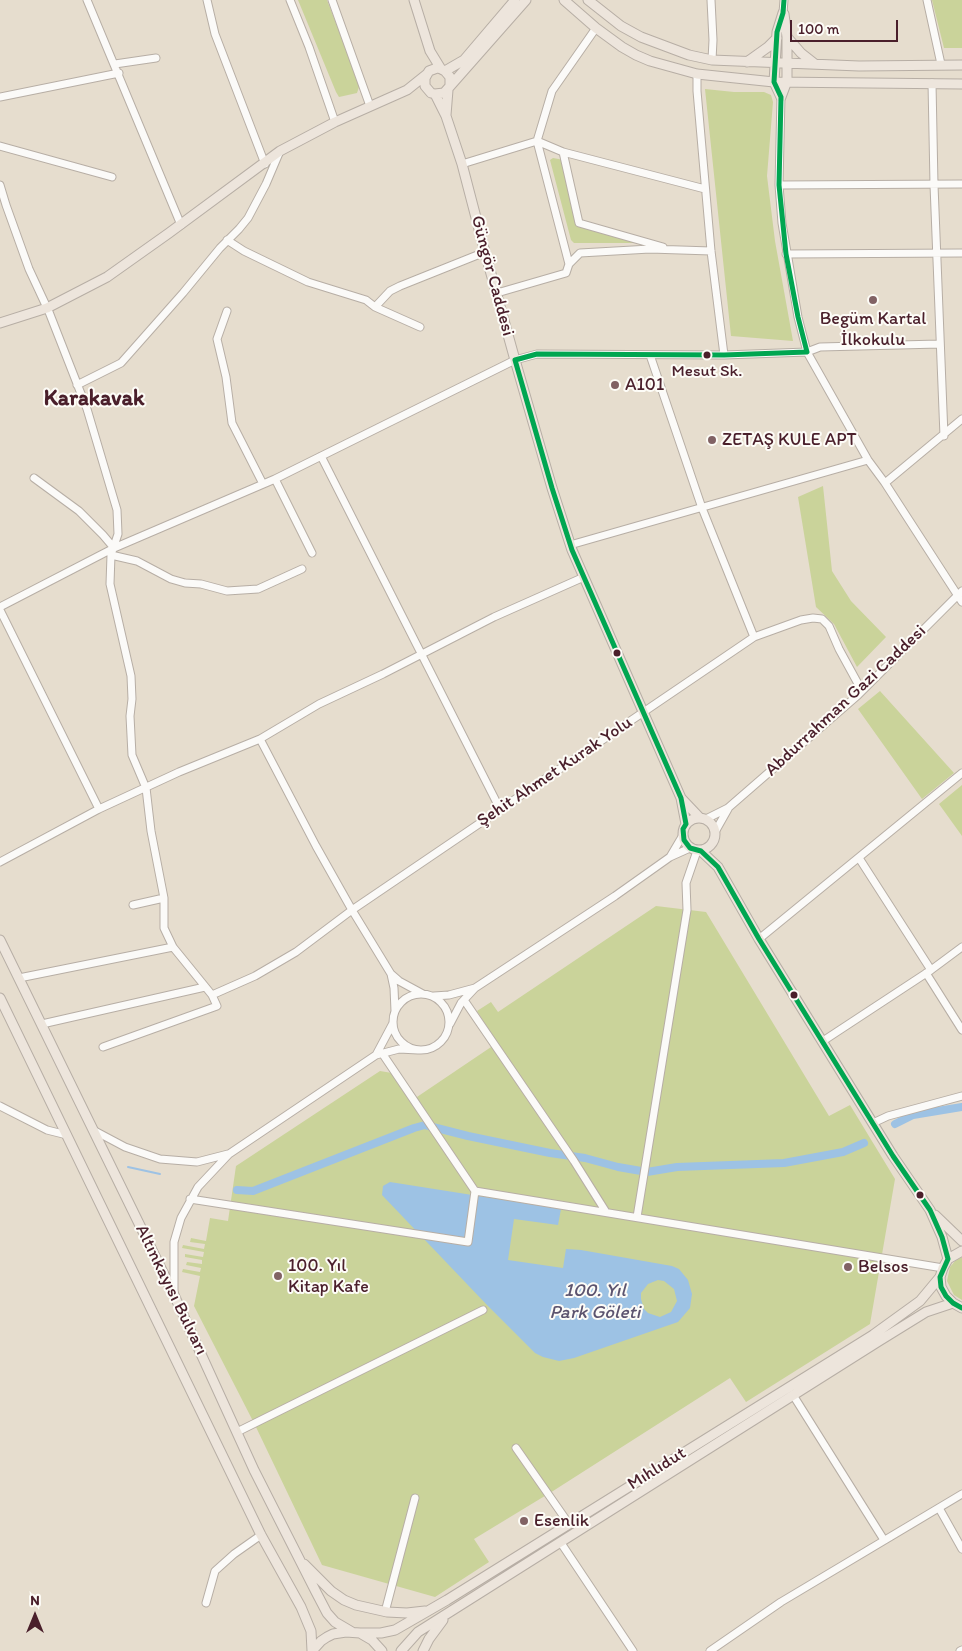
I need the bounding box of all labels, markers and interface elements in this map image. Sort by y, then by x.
scale bar [792,10,900,42]
text: 100 m [798,20,839,38]
street label: Güngör Caddesi [466,213,518,339]
marker: Begüm Kartal İlkokulu [867,294,879,306]
place label: Begüm Kartal İlkokulu [820,308,926,350]
marker: Mesut Sk. [702,350,712,360]
place label: Mesut Sk. [671,362,743,382]
place label: A101 [625,374,664,396]
marker: A101 [609,379,621,391]
district label: Karakavak [44,386,144,412]
place label: ZETAŞ KULE APT [722,429,857,451]
marker: ZETAŞ KULE APT [706,434,718,446]
street label: Abdurrahman Gazi Caddesi [761,621,931,781]
unlabelled marker [612,648,622,658]
street label: Şehit Ahmet Kurak Yolu [473,712,637,832]
unlabelled marker [789,990,799,1000]
unlabelled marker [915,1190,925,1200]
street label: Altınkayısı Bulvarı [130,1221,212,1359]
place label: 100. Yıl Kitap Kafe [288,1255,369,1298]
place label: Belsos [858,1256,909,1278]
marker: Belsos [842,1261,854,1273]
marker: 100. Yıl Kitap Kafe [272,1270,284,1282]
water label: 100. Yıl Park Göleti [550,1280,640,1324]
street label: Mıhlıdut [624,1443,690,1495]
place label: Esenlik [534,1510,589,1532]
marker: Esenlik [518,1515,530,1527]
north arrow [10,1591,60,1641]
text: N [30,1592,40,1609]

